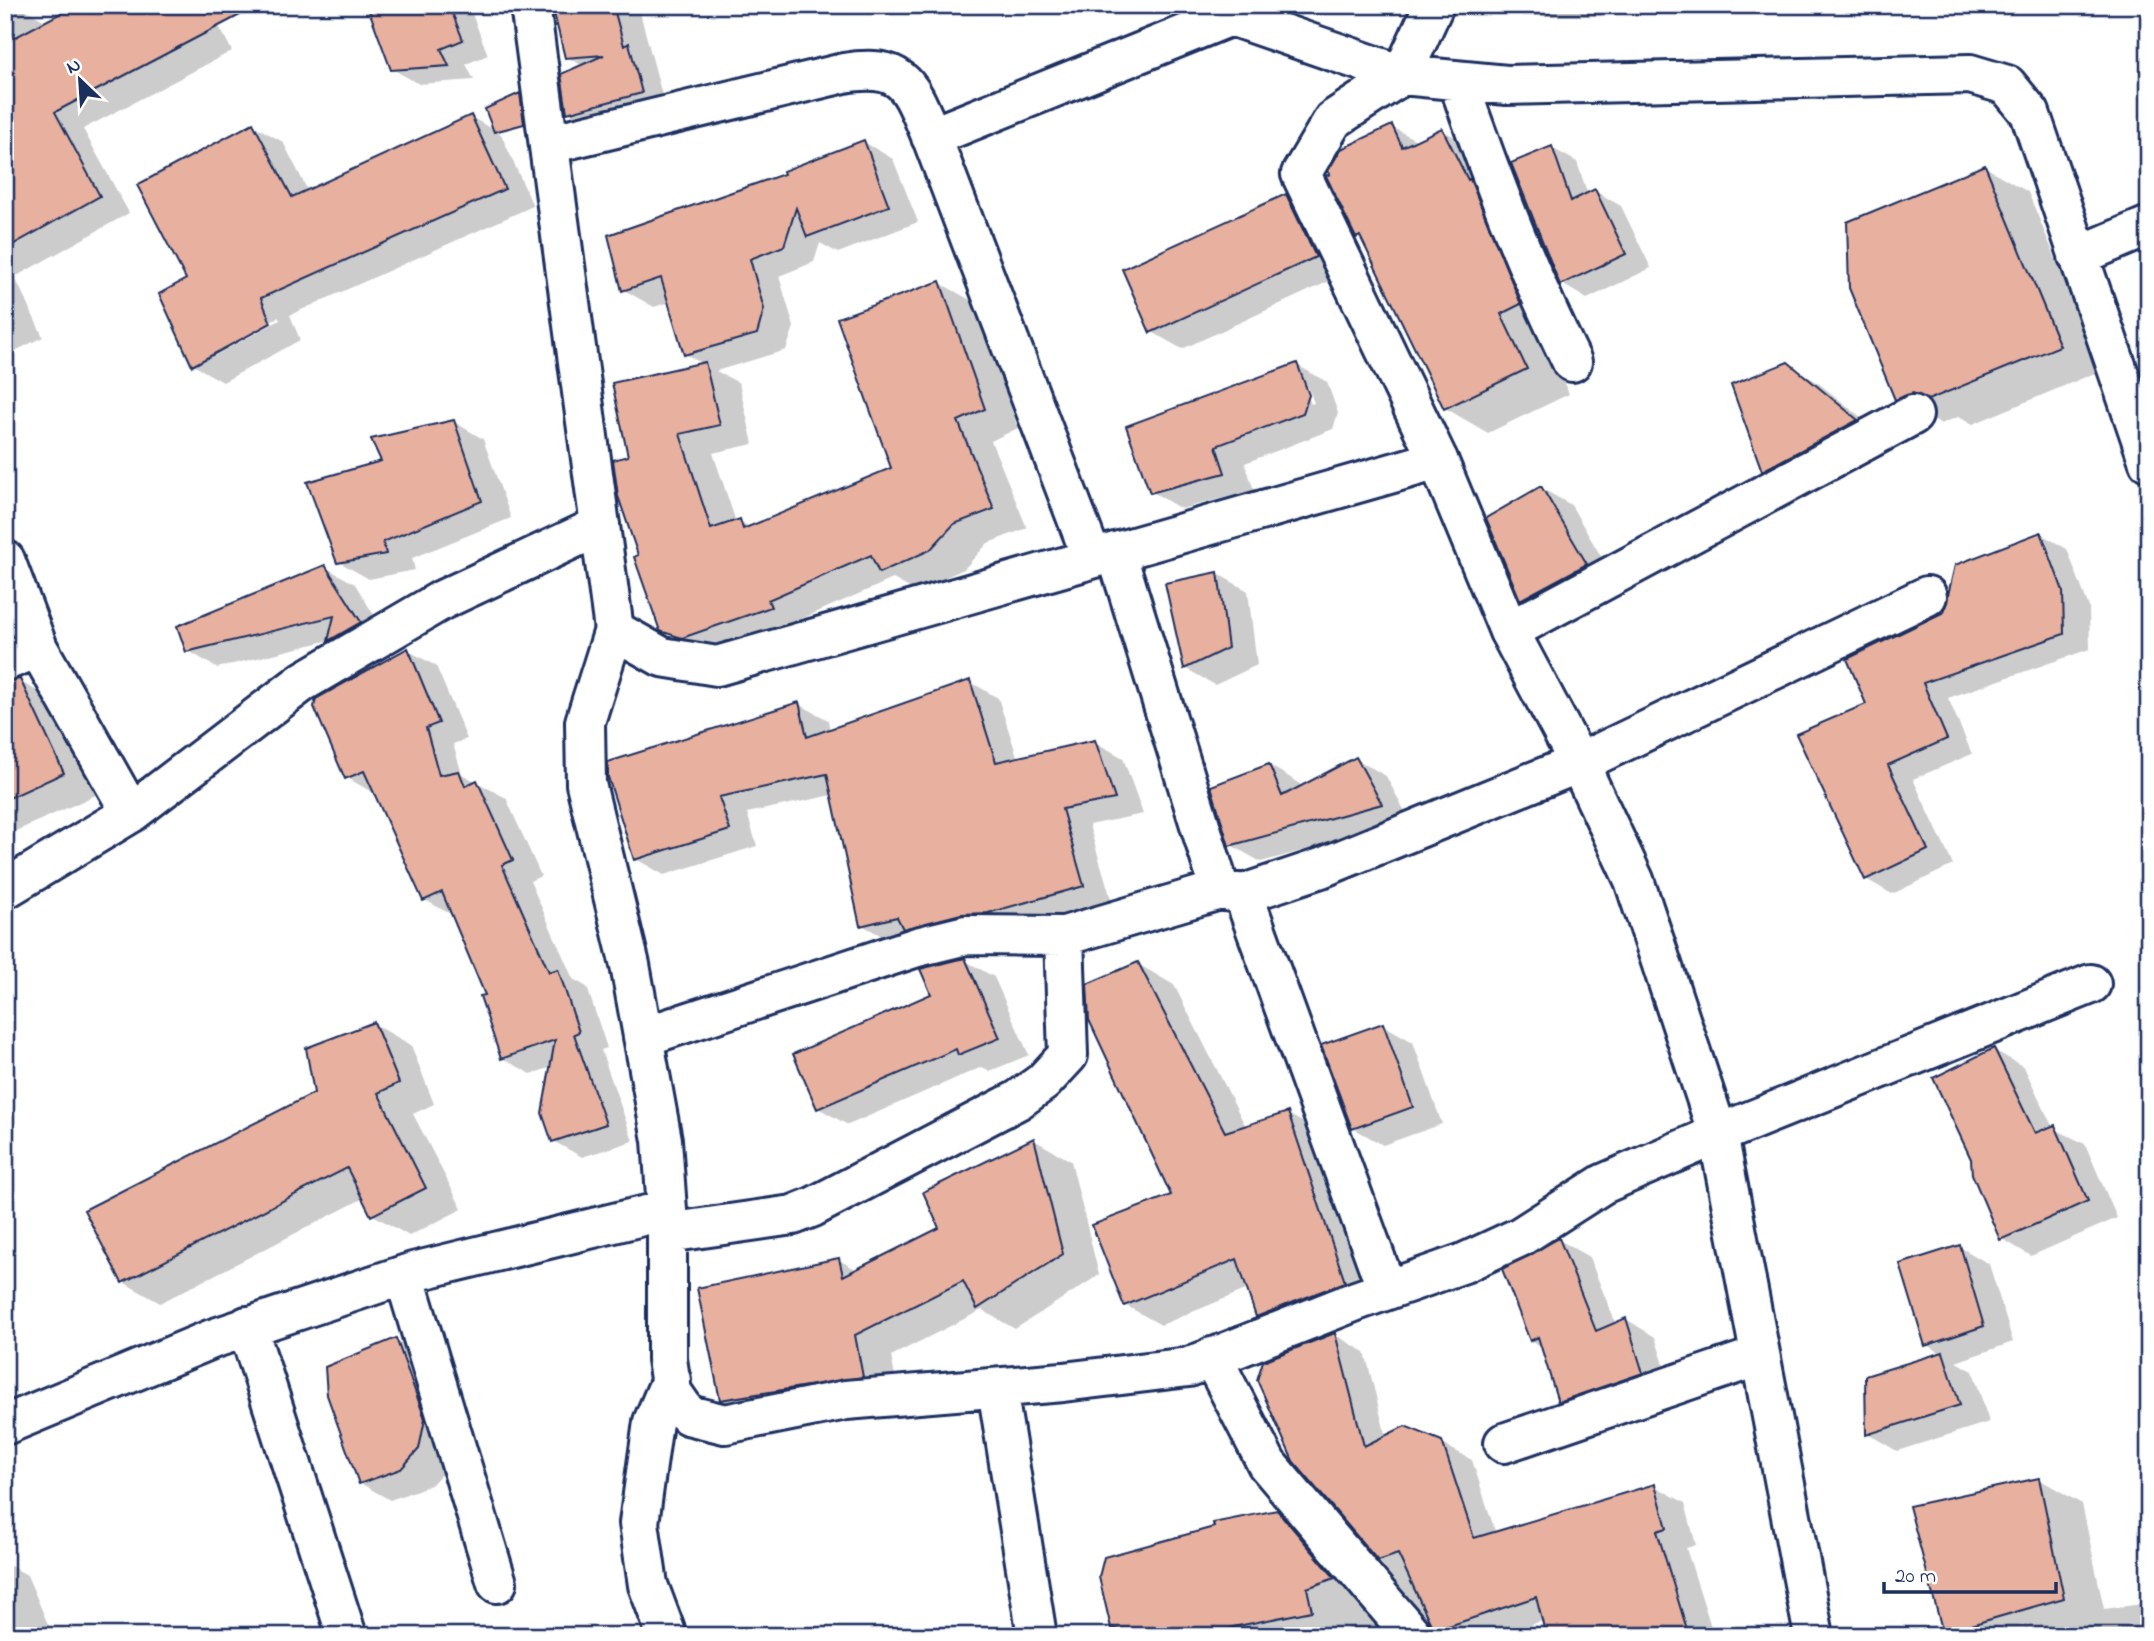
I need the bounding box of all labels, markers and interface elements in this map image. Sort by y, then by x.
north arrow [46,46,116,116]
text: N [62,52,86,82]
scale bar [1884,1550,2056,1594]
text: 20 m [1895,1562,1936,1592]

